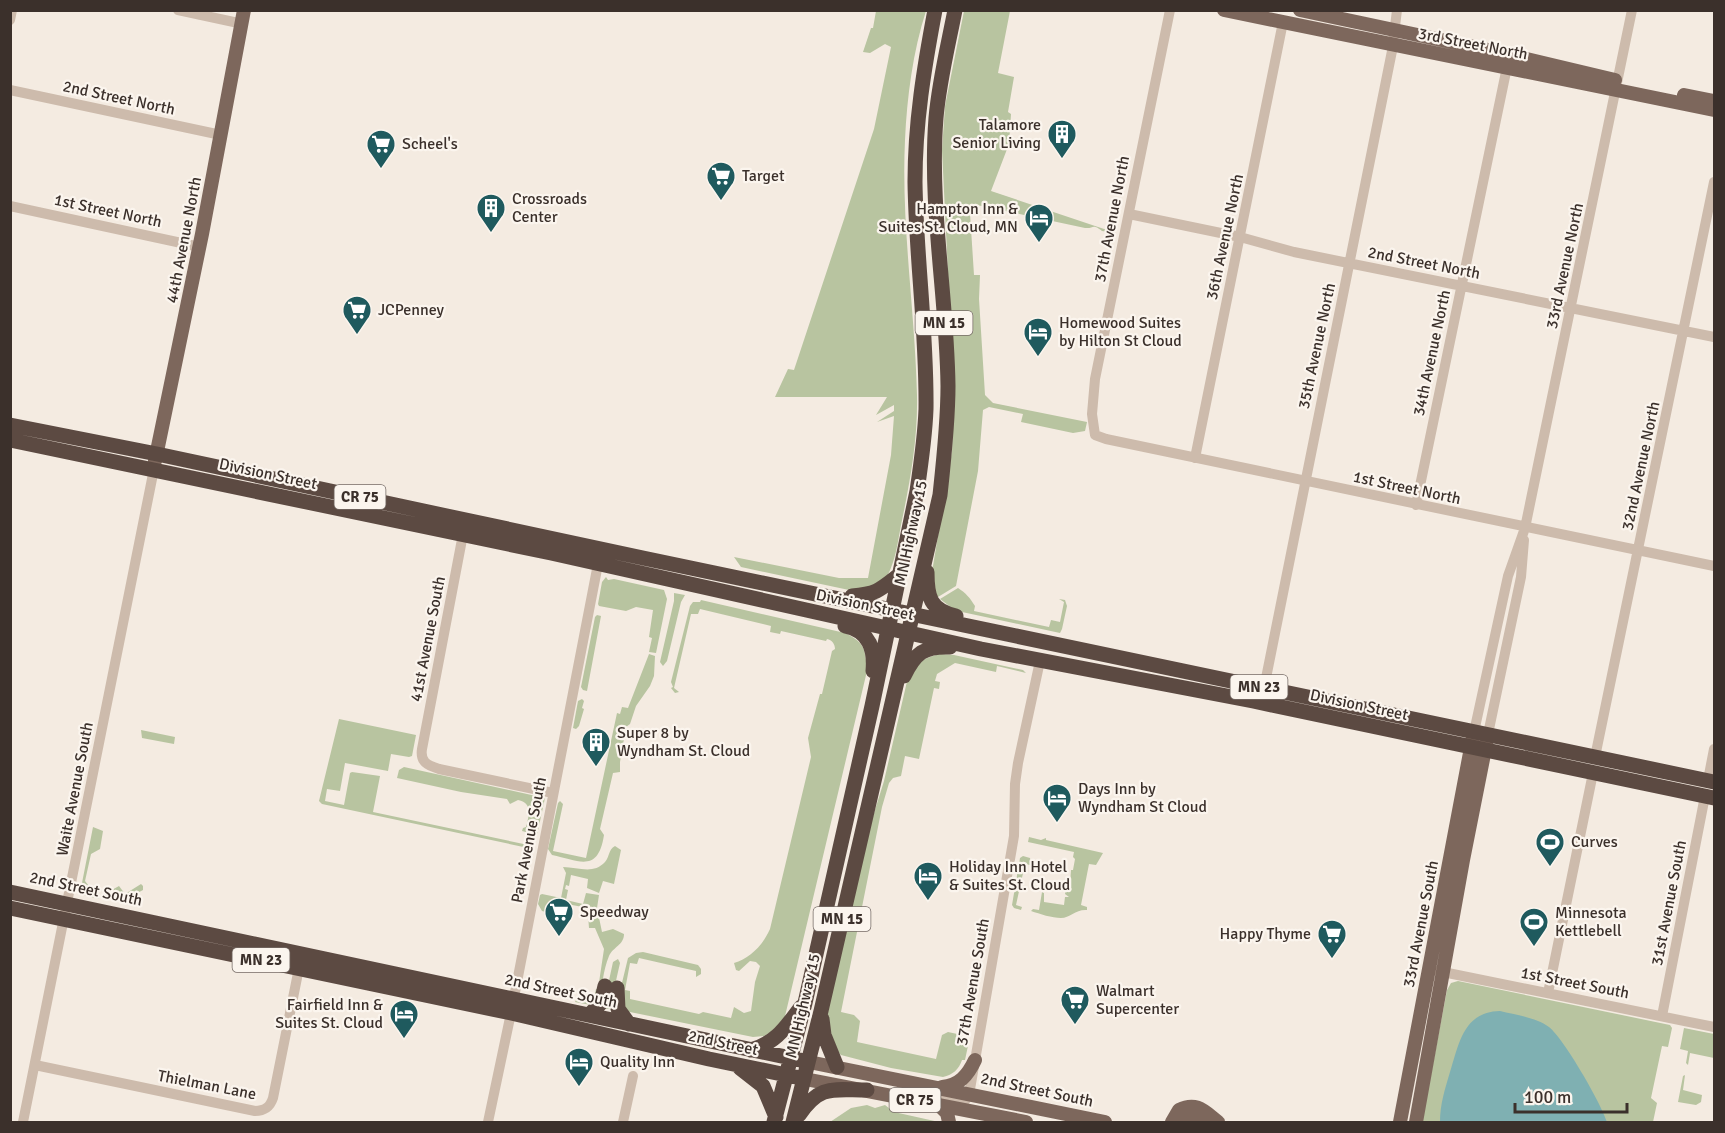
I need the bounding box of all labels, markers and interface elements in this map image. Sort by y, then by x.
street label: 3rd Street North [1416,24,1530,64]
street label: 2nd Street North [61,76,177,120]
place label: Talamore Senior Living [952,115,1041,153]
building icon: Talamore Senior Living [1046,118,1078,160]
supermarket icon: Scheel's [365,128,397,170]
place label: Scheel's [402,134,458,154]
street label: 37th Avenue North [1090,154,1134,284]
supermarket icon: Target [705,160,737,202]
place label: Target [742,166,785,186]
street label: 36th Avenue North [1202,172,1248,302]
street label: 44th Avenue North [162,175,206,305]
place label: Crossroads Center [512,189,587,227]
street label: 1st Street North [52,190,164,232]
building icon: Crossroads Center [475,192,507,234]
place label: Hampton Inn & Suites St. Cloud, MN [879,199,1018,237]
street label: 33rd Avenue North [1542,201,1588,331]
hotel icon: Hampton Inn & Suites St. Cloud, MN [1023,202,1055,244]
street label: 2nd Street North [1366,242,1482,284]
street label: 35th Avenue North [1294,281,1340,411]
street label: 34th Avenue North [1409,288,1455,418]
supermarket icon: JCPenney [341,294,373,336]
place label: JCPenney [378,300,445,320]
road number: MN 15 [916,311,972,335]
place label: Homewood Suites by Hilton St Cloud [1059,313,1182,351]
hotel icon: Homewood Suites by Hilton St Cloud [1022,316,1054,358]
street label: 32nd Avenue North [1618,400,1664,532]
street label: Division Street [217,454,319,494]
street label: 1st Street North [1351,467,1463,509]
street label: MN Highway 15 [890,479,932,587]
road number: CR 75 [334,485,386,509]
street label: 41st Avenue South [406,575,450,703]
street label: Division Street [814,585,916,625]
road number: MN 23 [1230,675,1288,699]
street label: Division Street [1308,685,1410,725]
street label: Waite Avenue South [52,720,98,858]
place label: Super 8 by Wyndham St. Cloud [617,723,750,761]
building icon: Super 8 by Wyndham St. Cloud [580,726,612,768]
street label: Park Avenue South [507,775,551,905]
place label: Days Inn by Wyndham St Cloud [1078,779,1207,817]
hotel icon: Days Inn by Wyndham St Cloud [1041,782,1073,824]
sports icon: Curves [1534,826,1566,868]
place label: Curves [1571,832,1618,852]
street label: 31st Avenue South [1647,839,1691,967]
place label: Holiday Inn Hotel & Suites St. Cloud [949,857,1070,895]
street label: 33rd Avenue South [1399,859,1443,989]
hotel icon: Holiday Inn Hotel & Suites St. Cloud [912,860,944,902]
street label: 2nd Street South [28,867,144,911]
supermarket icon: Speedway [543,896,575,938]
place label: Speedway [580,902,649,922]
place label: Minnesota Kettlebell [1555,903,1627,941]
sports icon: Minnesota Kettlebell [1518,906,1550,948]
road number: MN 15 [814,907,870,931]
street label: 37th Avenue South [952,917,994,1047]
supermarket icon: Happy Thyme [1316,918,1348,960]
place label: Happy Thyme [1220,924,1311,944]
road number: MN 23 [232,948,290,972]
street label: MN Highway 15 [781,952,825,1060]
street label: 1st Street South [1519,963,1631,1003]
street label: 2nd Street South [503,969,619,1013]
place label: Walmart Supercenter [1096,981,1179,1019]
supermarket icon: Walmart Supercenter [1059,984,1091,1026]
place label: Fairfield Inn & Suites St. Cloud [275,995,383,1033]
hotel icon: Fairfield Inn & Suites St. Cloud [388,998,420,1040]
street label: 2nd Street [686,1026,760,1060]
hotel icon: Quality Inn [563,1046,595,1088]
place label: Quality Inn [600,1052,675,1072]
street label: Thielman Lane [156,1066,258,1104]
street label: 2nd Street South [979,1068,1095,1112]
scale bar [1515,1076,1628,1114]
text: 100 m [1524,1086,1571,1108]
road number: CR 75 [890,1088,940,1112]

